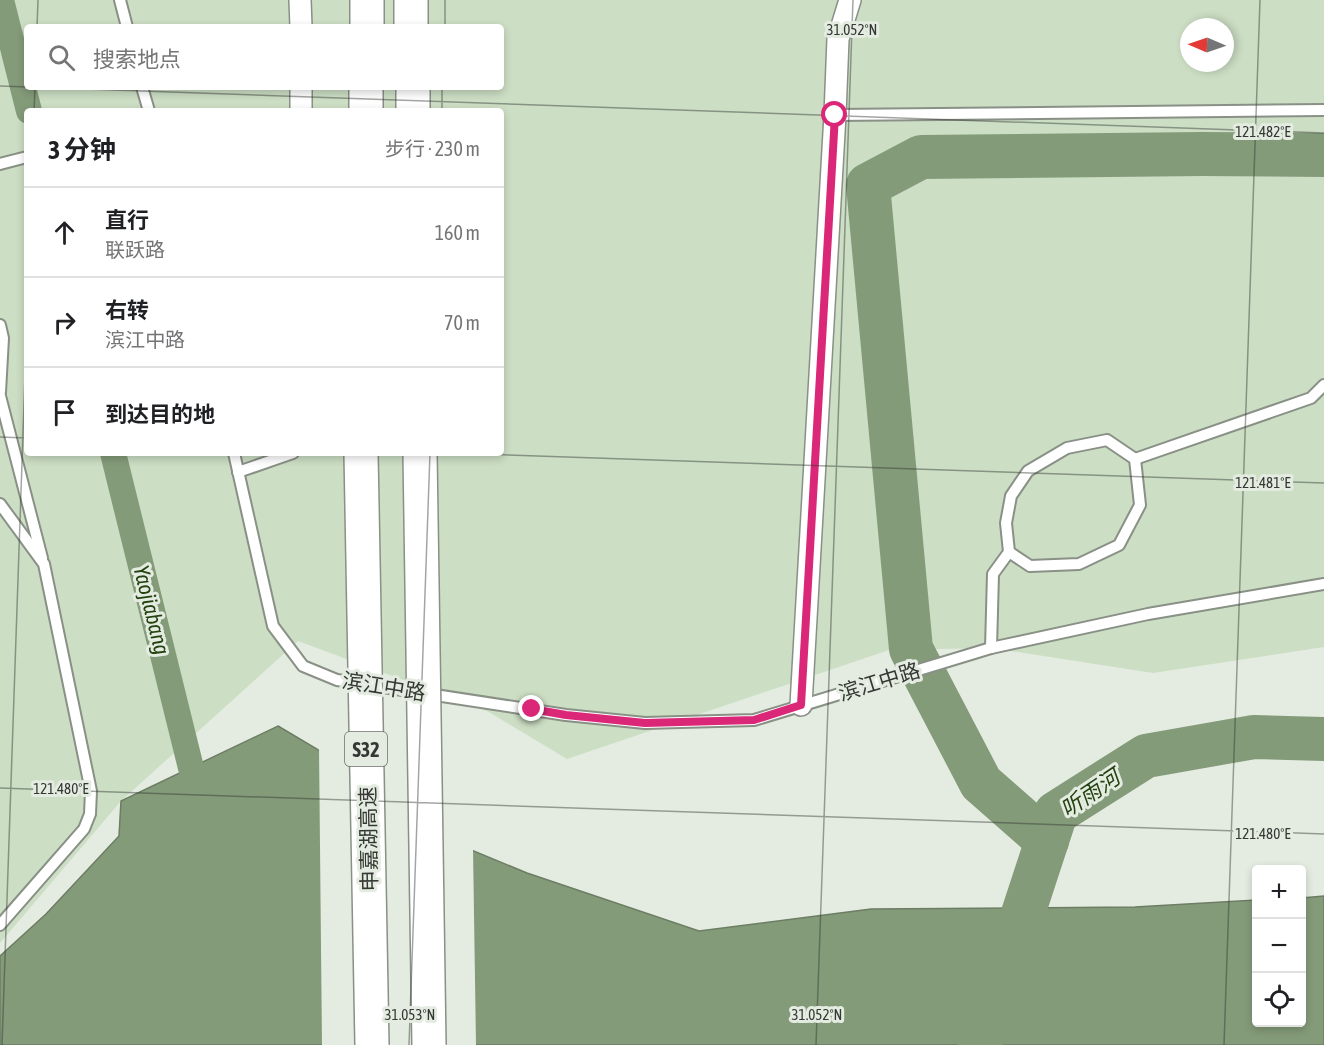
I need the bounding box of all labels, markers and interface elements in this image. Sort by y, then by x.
north arrow [1180,18,1234,72]
text: 31.052°N [827,21,877,38]
search box [24,24,504,90]
icon: search [45,41,78,74]
text: 搜索地点 [93,46,181,72]
route start [821,101,847,127]
text: 121.482°E [1235,123,1291,140]
text: 3 分钟 [48,135,116,165]
text: 步行 · 230 m [385,137,480,160]
text: 直行 [105,207,149,233]
icon: ahead [48,216,81,249]
text: 160 m [435,221,480,244]
text: 联跃路 [105,238,165,261]
text: 右转 [105,297,149,323]
icon: right [48,306,81,339]
text: 70 m [444,311,480,334]
text: 滨江中路 [105,328,185,351]
icon: arrive [48,396,81,429]
text: 到达目的地 [105,401,215,427]
text: 121.481°E [1235,474,1291,491]
water label: Yaojiabang [128,563,176,657]
street label: 滨江中路 [835,657,923,705]
street label: 滨江中路 [341,668,427,704]
route end [518,695,544,721]
road number: S32 [345,732,387,766]
water label: 听雨河 [1055,762,1128,822]
text: 121.480°E [33,780,89,797]
street label: 申嘉湖高速 [355,786,381,892]
text: 121.480°E [1235,825,1291,842]
map controls [1252,865,1306,1027]
button: + [1252,865,1306,919]
button: − [1252,919,1306,973]
button: locate [1252,973,1306,1027]
text: 31.053°N [385,1006,435,1023]
text: 31.052°N [792,1006,842,1023]

